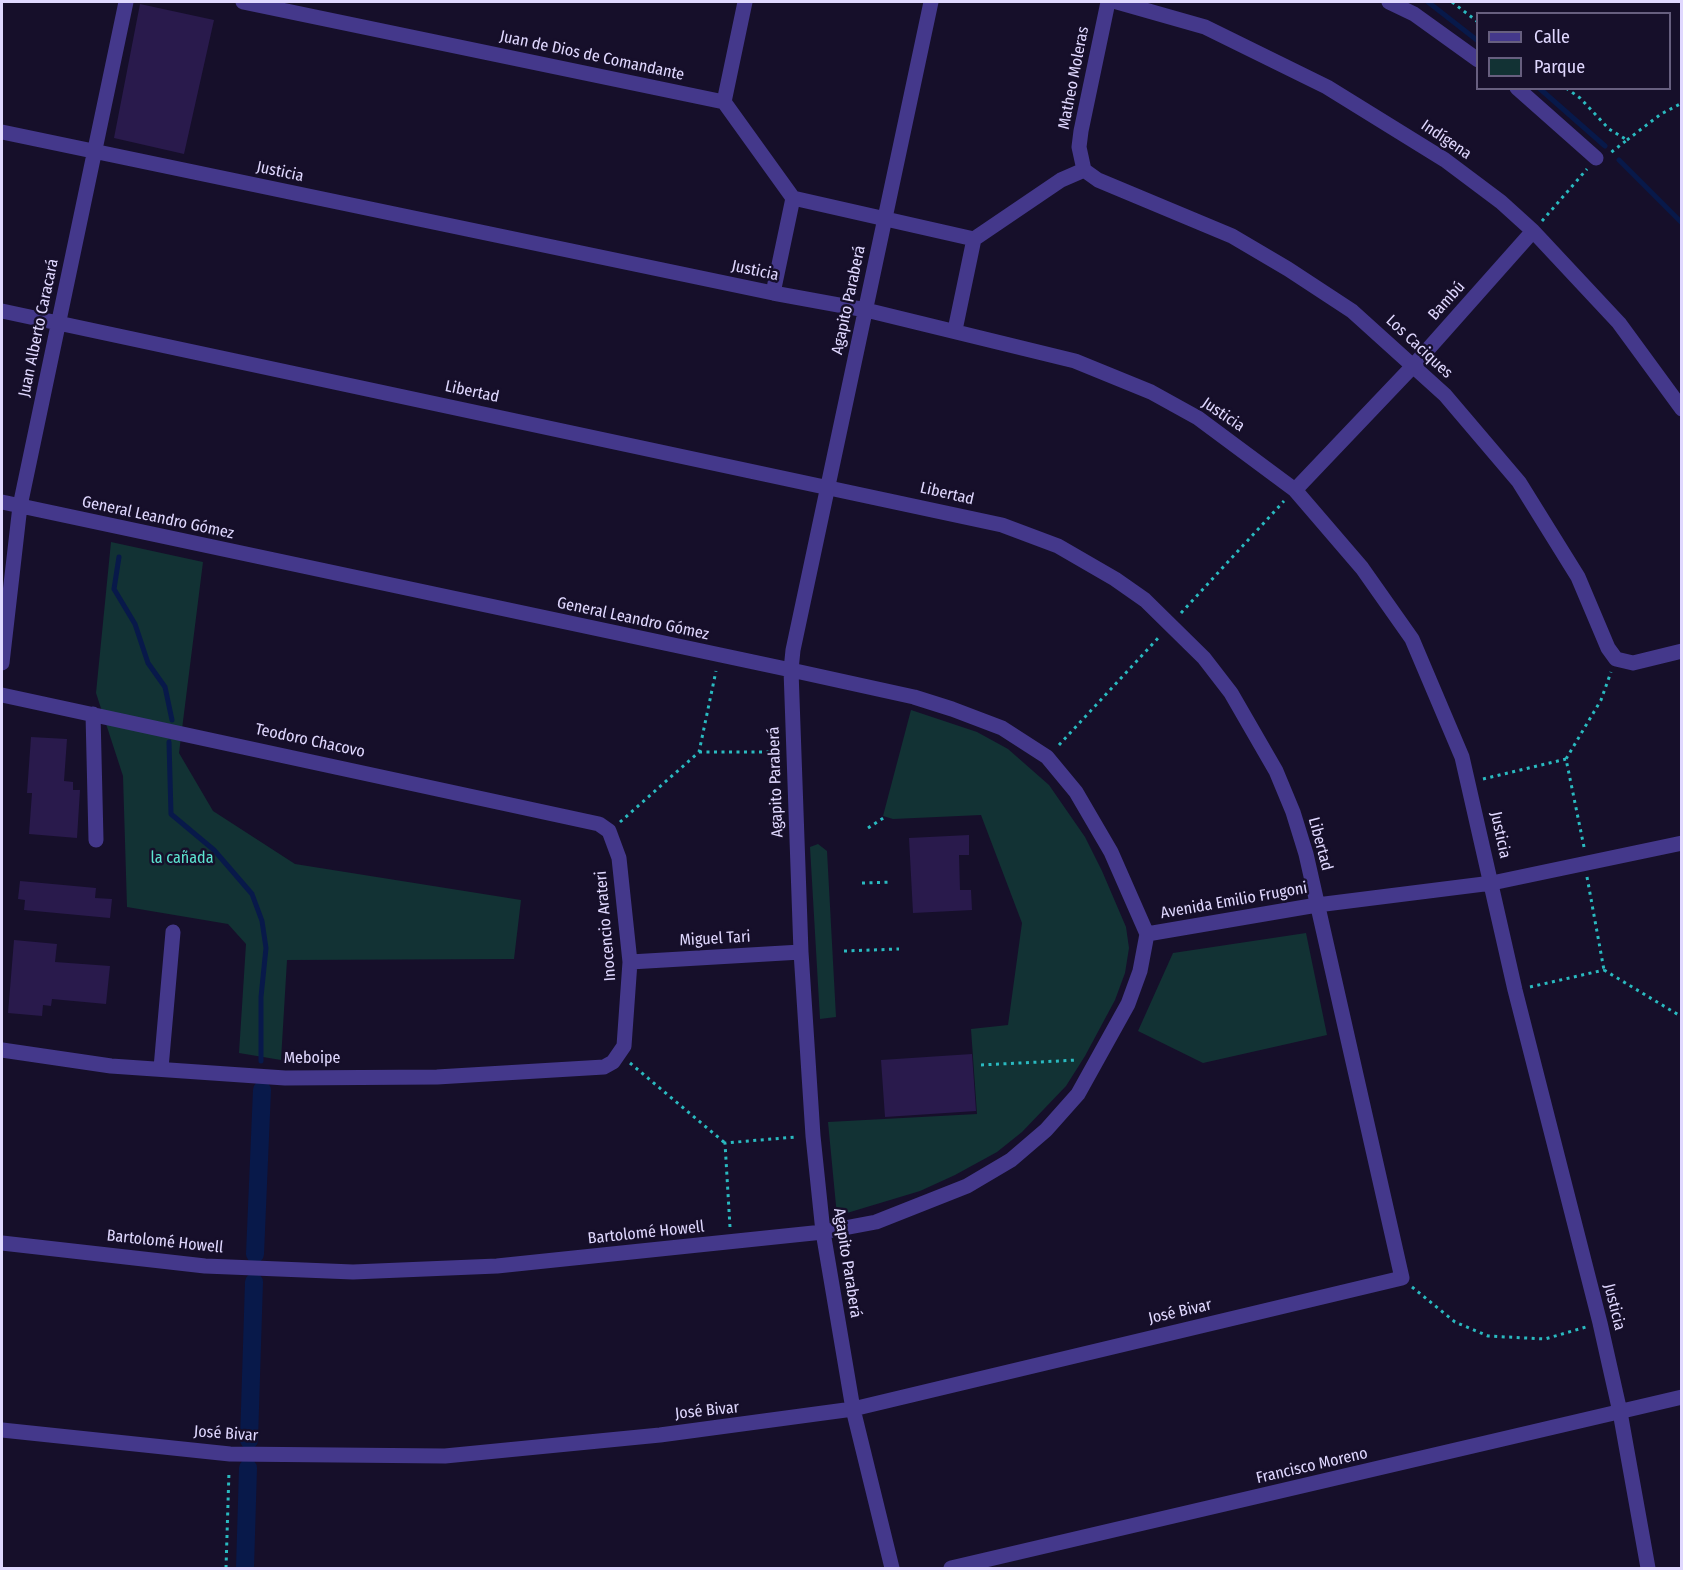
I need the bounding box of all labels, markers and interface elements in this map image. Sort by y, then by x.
legend [1476,12,1671,90]
street label: Matheo Moleras [1055,25,1093,131]
text: Calle [1534,26,1570,48]
street label: Juan de Dios de Comandante [498,27,686,85]
text: Parque [1534,56,1585,78]
street label: Indígena [1417,116,1475,164]
street label: Justicia [255,158,305,186]
street label: Agapito Paraberá [828,244,870,356]
street label: Juan Alberto Caracará [15,257,63,399]
street label: Justicia [730,257,780,285]
street label: Bambú [1425,278,1469,324]
street label: Los Caciques [1382,311,1456,383]
street label: Libertad [443,377,501,407]
street label: Justicia [1198,394,1248,436]
street label: Libertad [918,478,976,510]
street label: General Leandro Gómez [80,493,236,543]
street label: General Leandro Gómez [555,594,711,644]
street label: Teodoro Chacovo [253,720,367,762]
street label: Agapito Paraberá [764,726,788,838]
street label: Justicia [1486,810,1514,860]
street label: Libertad [1304,815,1336,873]
park label: la cañada [151,849,213,869]
street label: Inocencio Arateri [592,870,620,982]
street label: Avenida Emilio Frugoni [1159,879,1309,923]
street label: Miguel Tari [679,928,751,950]
street label: Meboipe [284,1049,340,1069]
street label: Agapito Paraberá [829,1207,865,1319]
street label: Bartolomé Howell [587,1217,705,1249]
street label: Bartolomé Howell [106,1226,224,1258]
street label: Justicia [1599,1282,1629,1332]
street label: José Bivar [1146,1295,1214,1329]
street label: José Bivar [674,1398,740,1424]
street label: José Bivar [193,1422,259,1446]
street label: Francisco Moreno [1254,1444,1370,1488]

